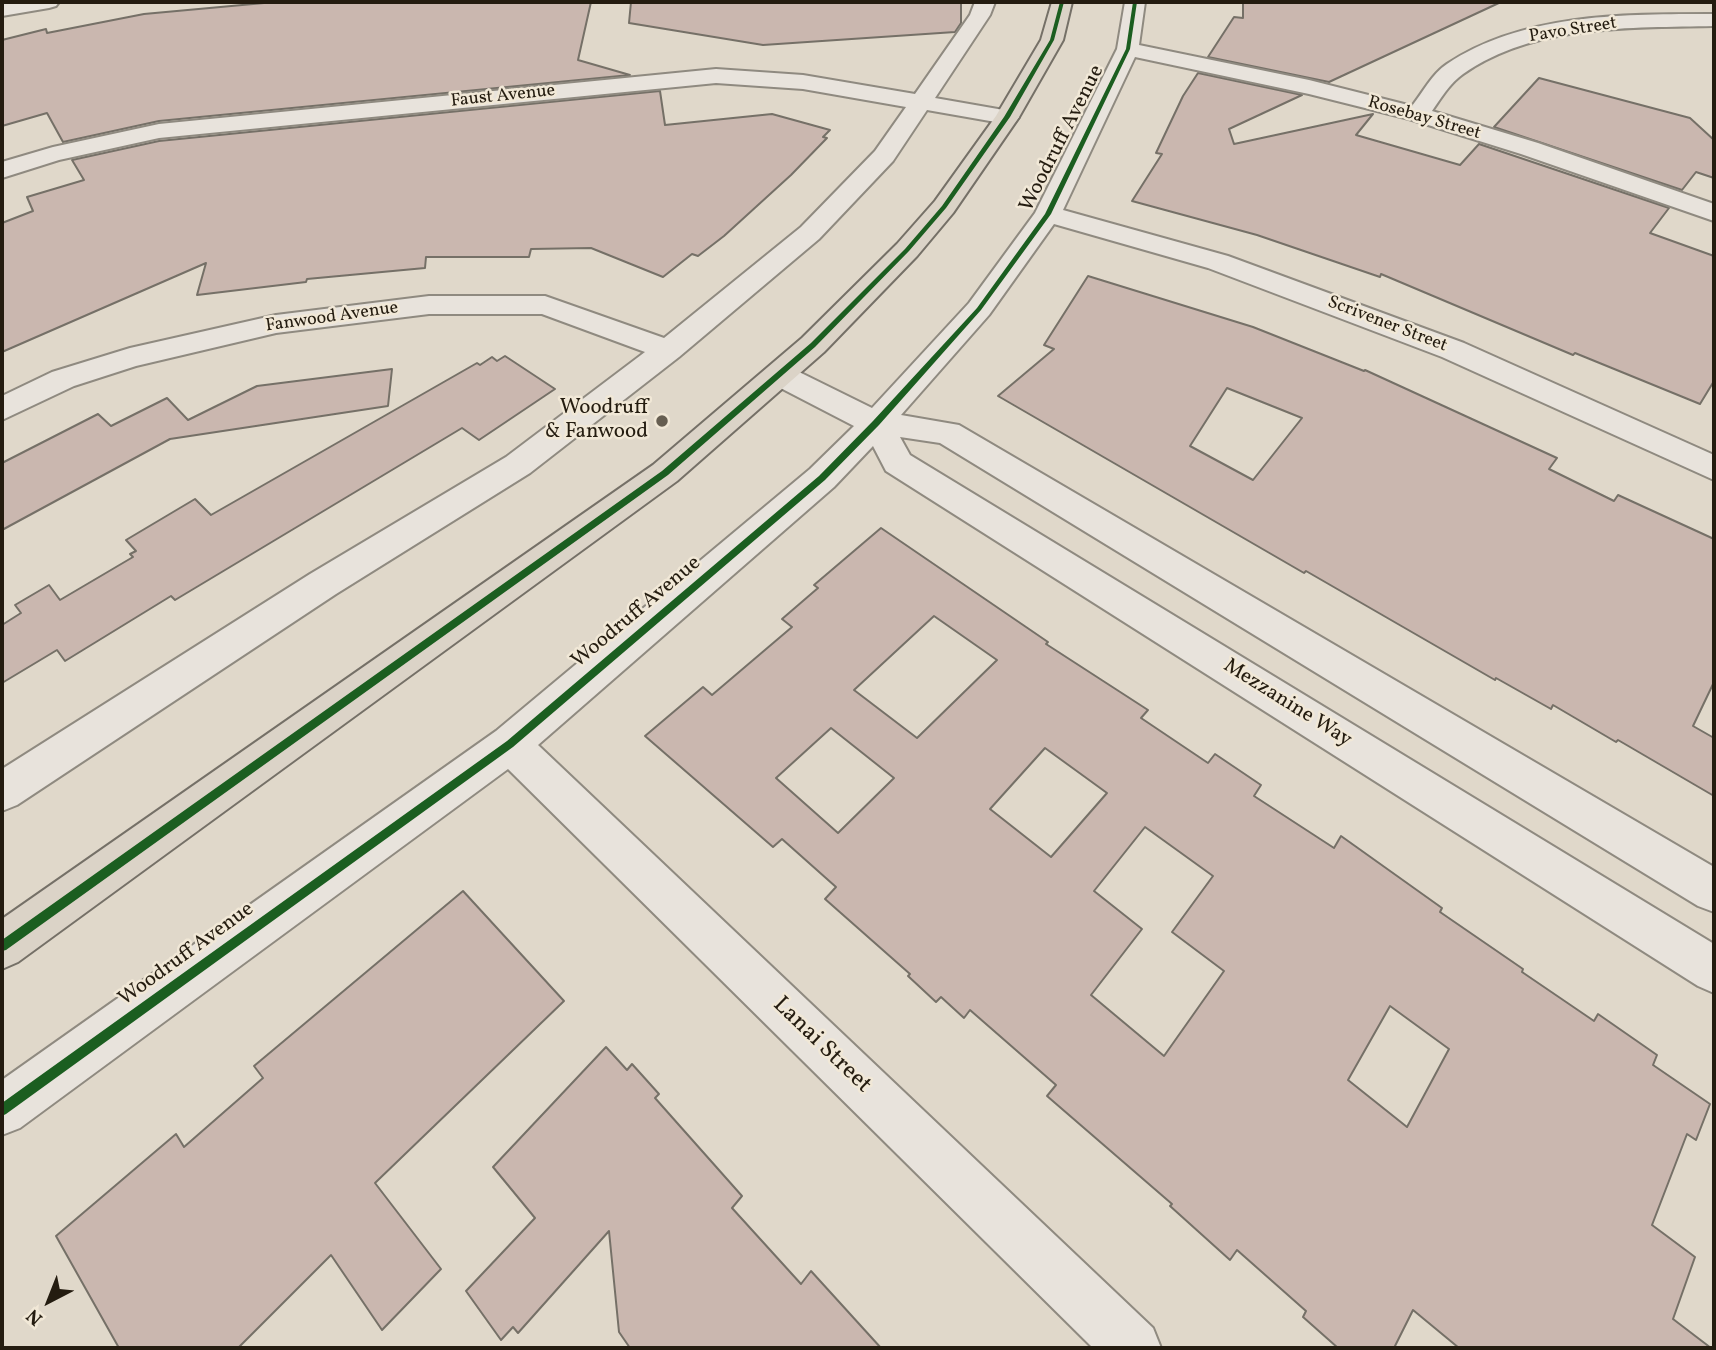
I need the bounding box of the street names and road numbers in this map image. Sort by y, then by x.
street label: Pavo Street [1528,13,1618,49]
street label: Woodruff Avenue [1015,62,1111,216]
street label: Faust Avenue [450,81,556,113]
street label: Rosebay Street [1365,93,1483,145]
street label: Scrivener Street [1324,292,1450,358]
street label: Fanwood Avenue [264,298,400,338]
street label: Woodruff Avenue [567,552,707,674]
street label: Mezzanine Way [1218,654,1356,754]
street label: Woodruff Avenue [114,897,260,1013]
street label: Lanai Street [765,992,877,1100]

